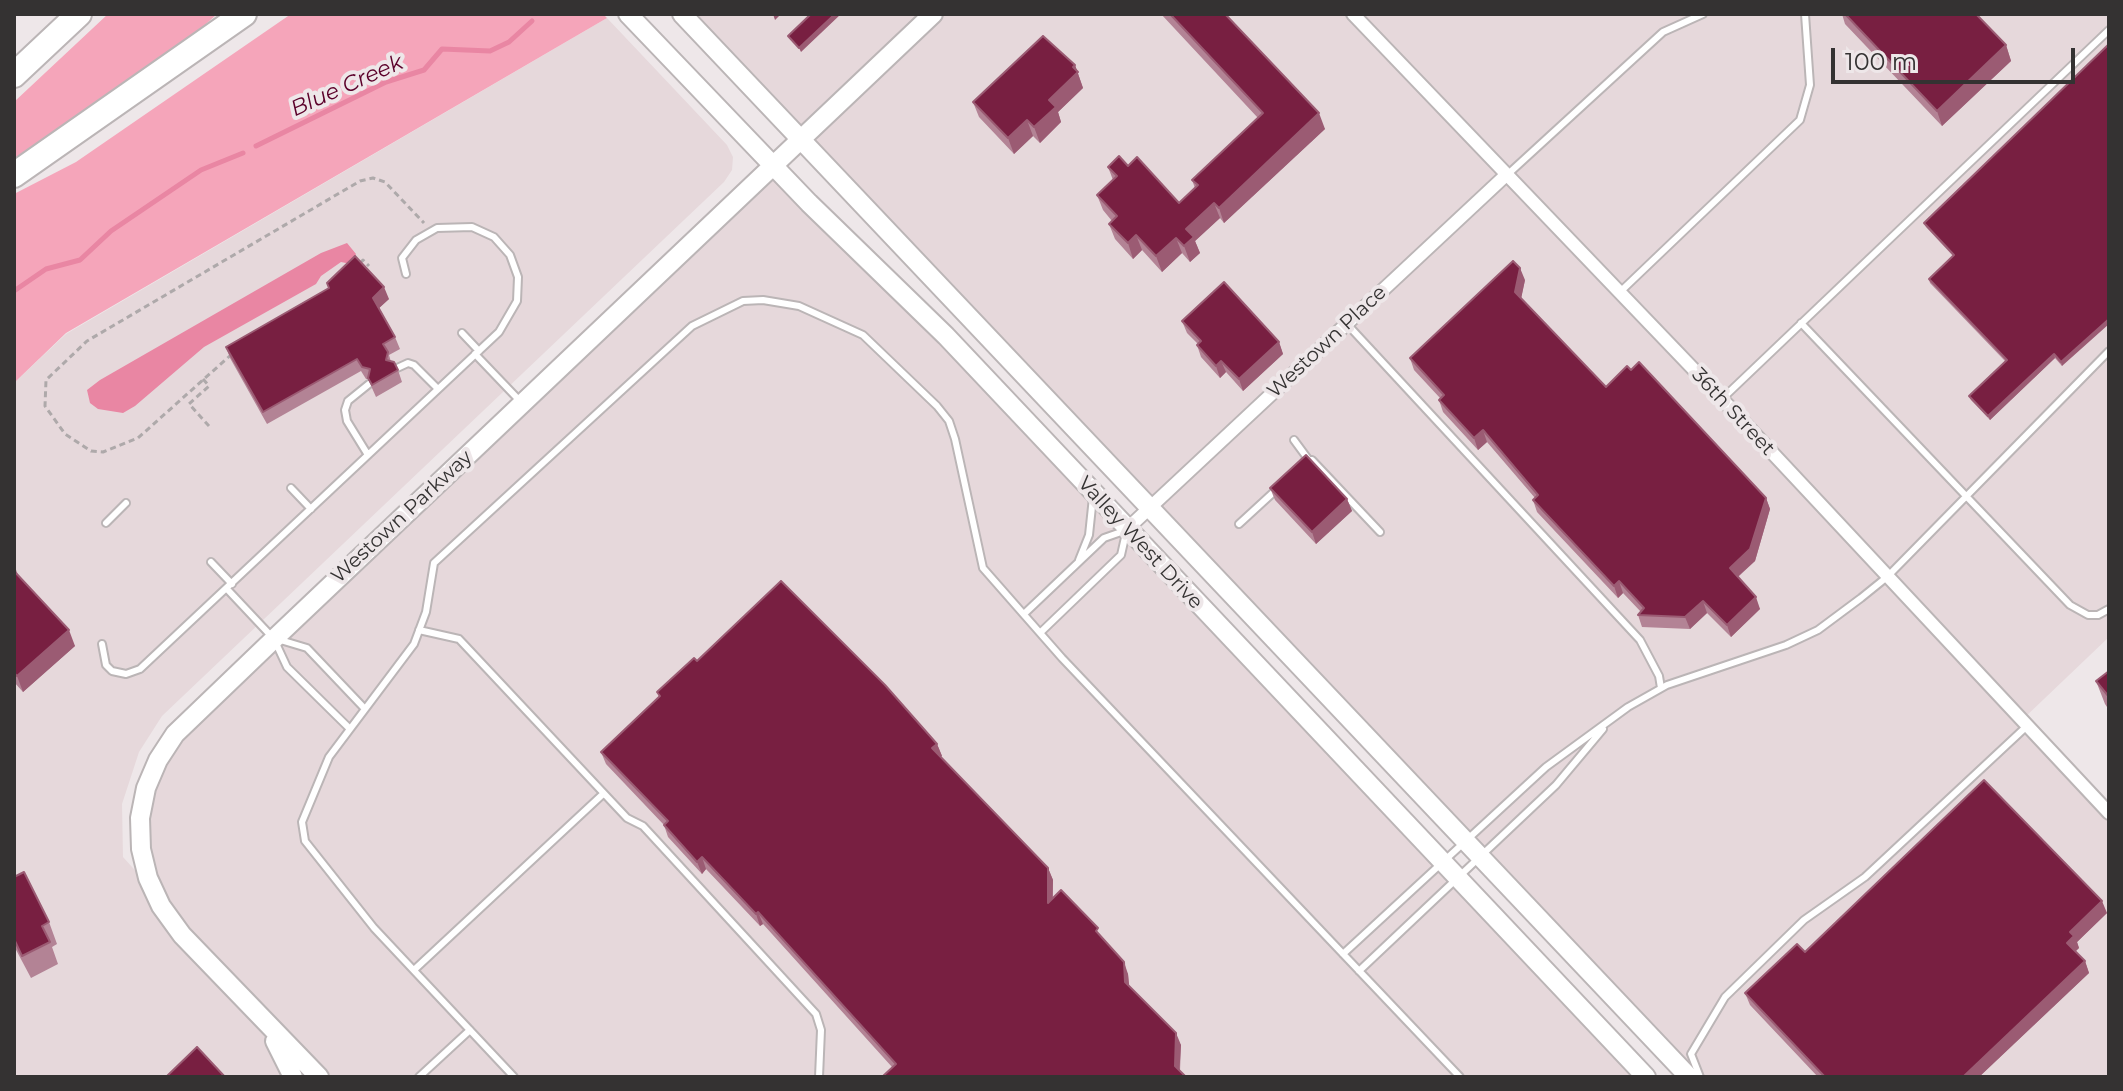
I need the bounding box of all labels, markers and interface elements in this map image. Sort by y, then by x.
scale bar [1835,32,2079,82]
text: 100 m [1845,47,1917,76]
water label: Blue Creek [287,49,407,123]
street label: Westown Place [1263,281,1391,403]
street label: 36th Street [1686,363,1780,461]
street label: Westown Parkway [327,446,477,588]
street label: Valley West Drive [1073,472,1207,614]

